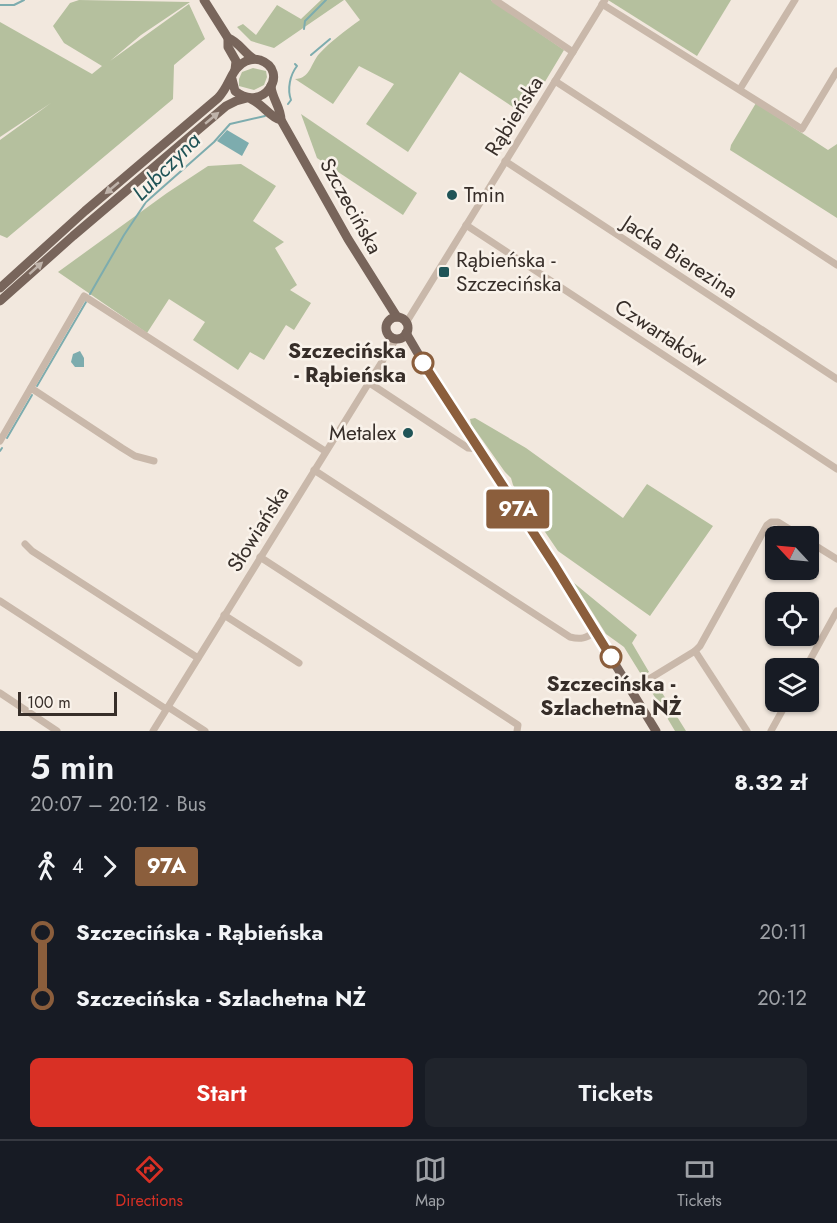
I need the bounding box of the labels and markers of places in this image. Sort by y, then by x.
place label: Tmin [464,180,505,210]
marker: Tmin [445,188,459,202]
place label: Rąbieńska - Szczecińska [456,245,561,299]
marker: Rąbieńska - Szczecińska [437,265,451,279]
place label: Szczecińska - Rąbieńska [288,336,406,390]
marker: Szczecińska - Rąbieńska [412,352,434,374]
place label: Metalex [329,418,396,448]
marker: Metalex [401,426,415,440]
marker: Szczecińska - Szlachetna NŻ [600,646,622,668]
place label: Szczecińska - Szlachetna NŻ [540,669,682,723]

